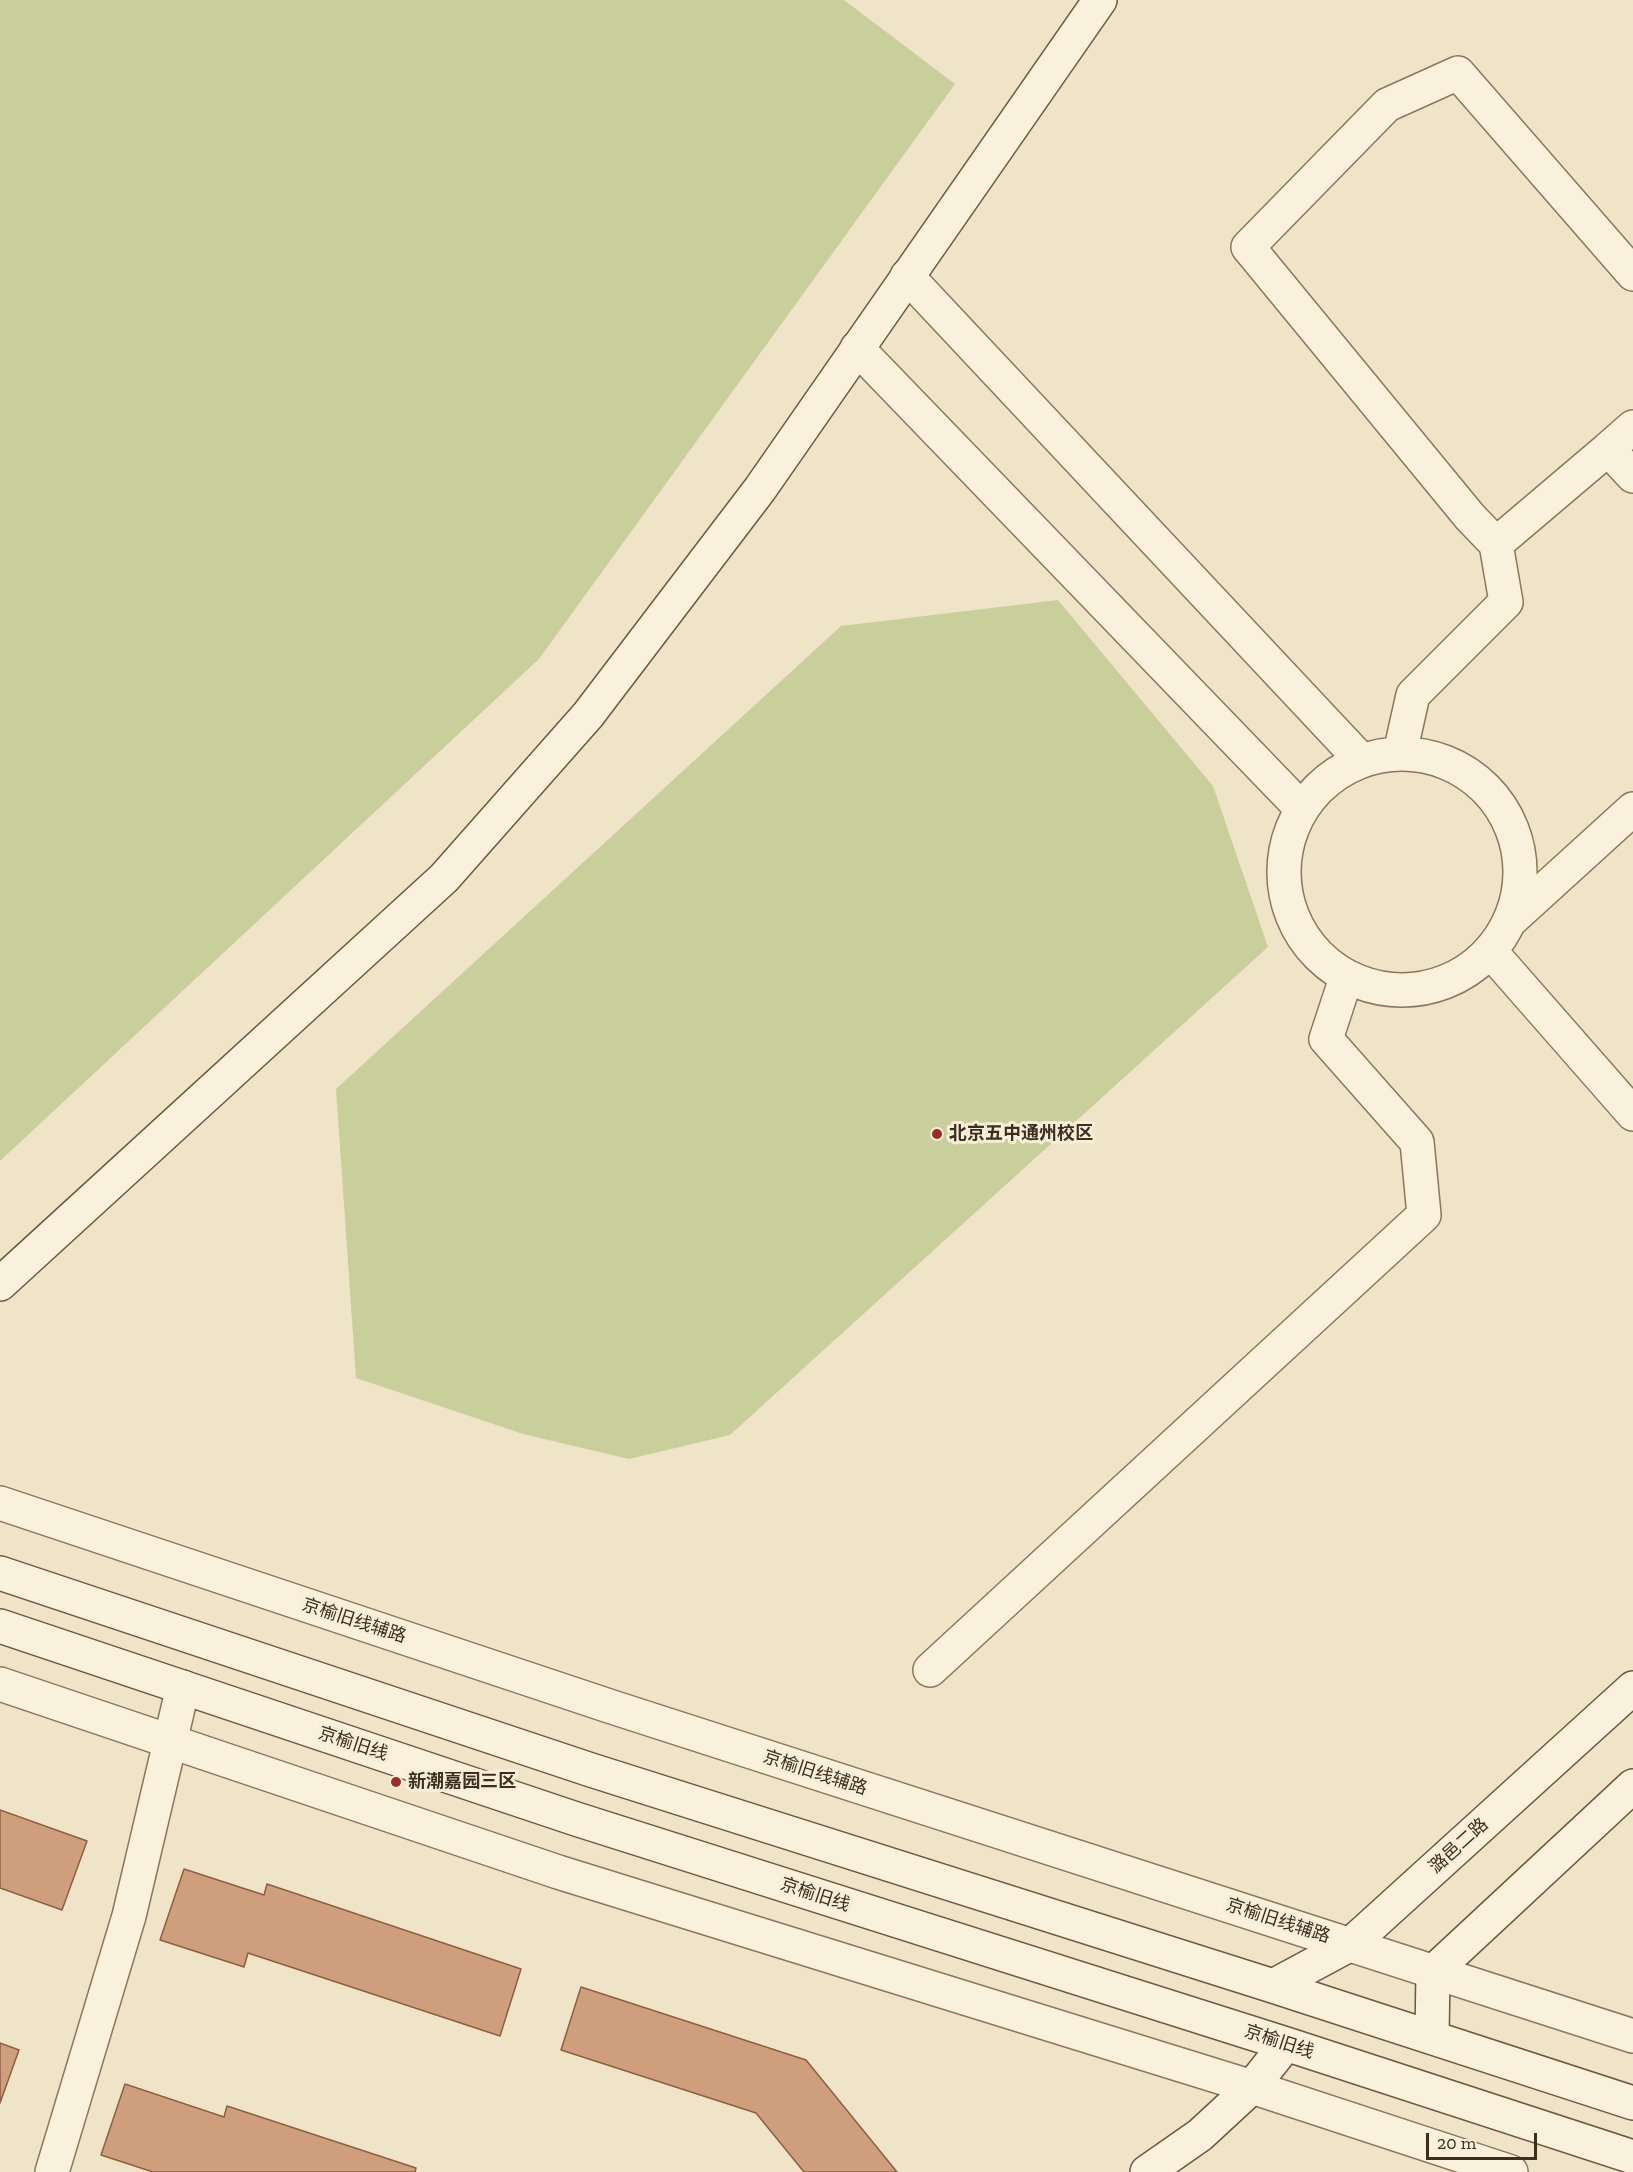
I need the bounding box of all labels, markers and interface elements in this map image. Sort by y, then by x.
place label: 北京五中通州校区 [949,1123,1093,1145]
marker: 北京五中通州校区 [930,1127,944,1141]
street label: 京榆旧线辅路 [299,1594,409,1648]
street label: 京榆旧线 [315,1723,391,1765]
street label: 京榆旧线辅路 [760,1746,870,1800]
place label: 新潮嘉园三区 [408,1771,516,1793]
marker: 新潮嘉园三区 [389,1775,403,1789]
street label: 潞邑二路 [1425,1814,1493,1878]
street label: 京榆旧线 [777,1874,853,1916]
street label: 京榆旧线辅路 [1223,1894,1333,1948]
street label: 京榆旧线 [1241,2021,1317,2063]
scale bar [1429,2121,1540,2159]
text: 20 m [1437,2132,1476,2154]

